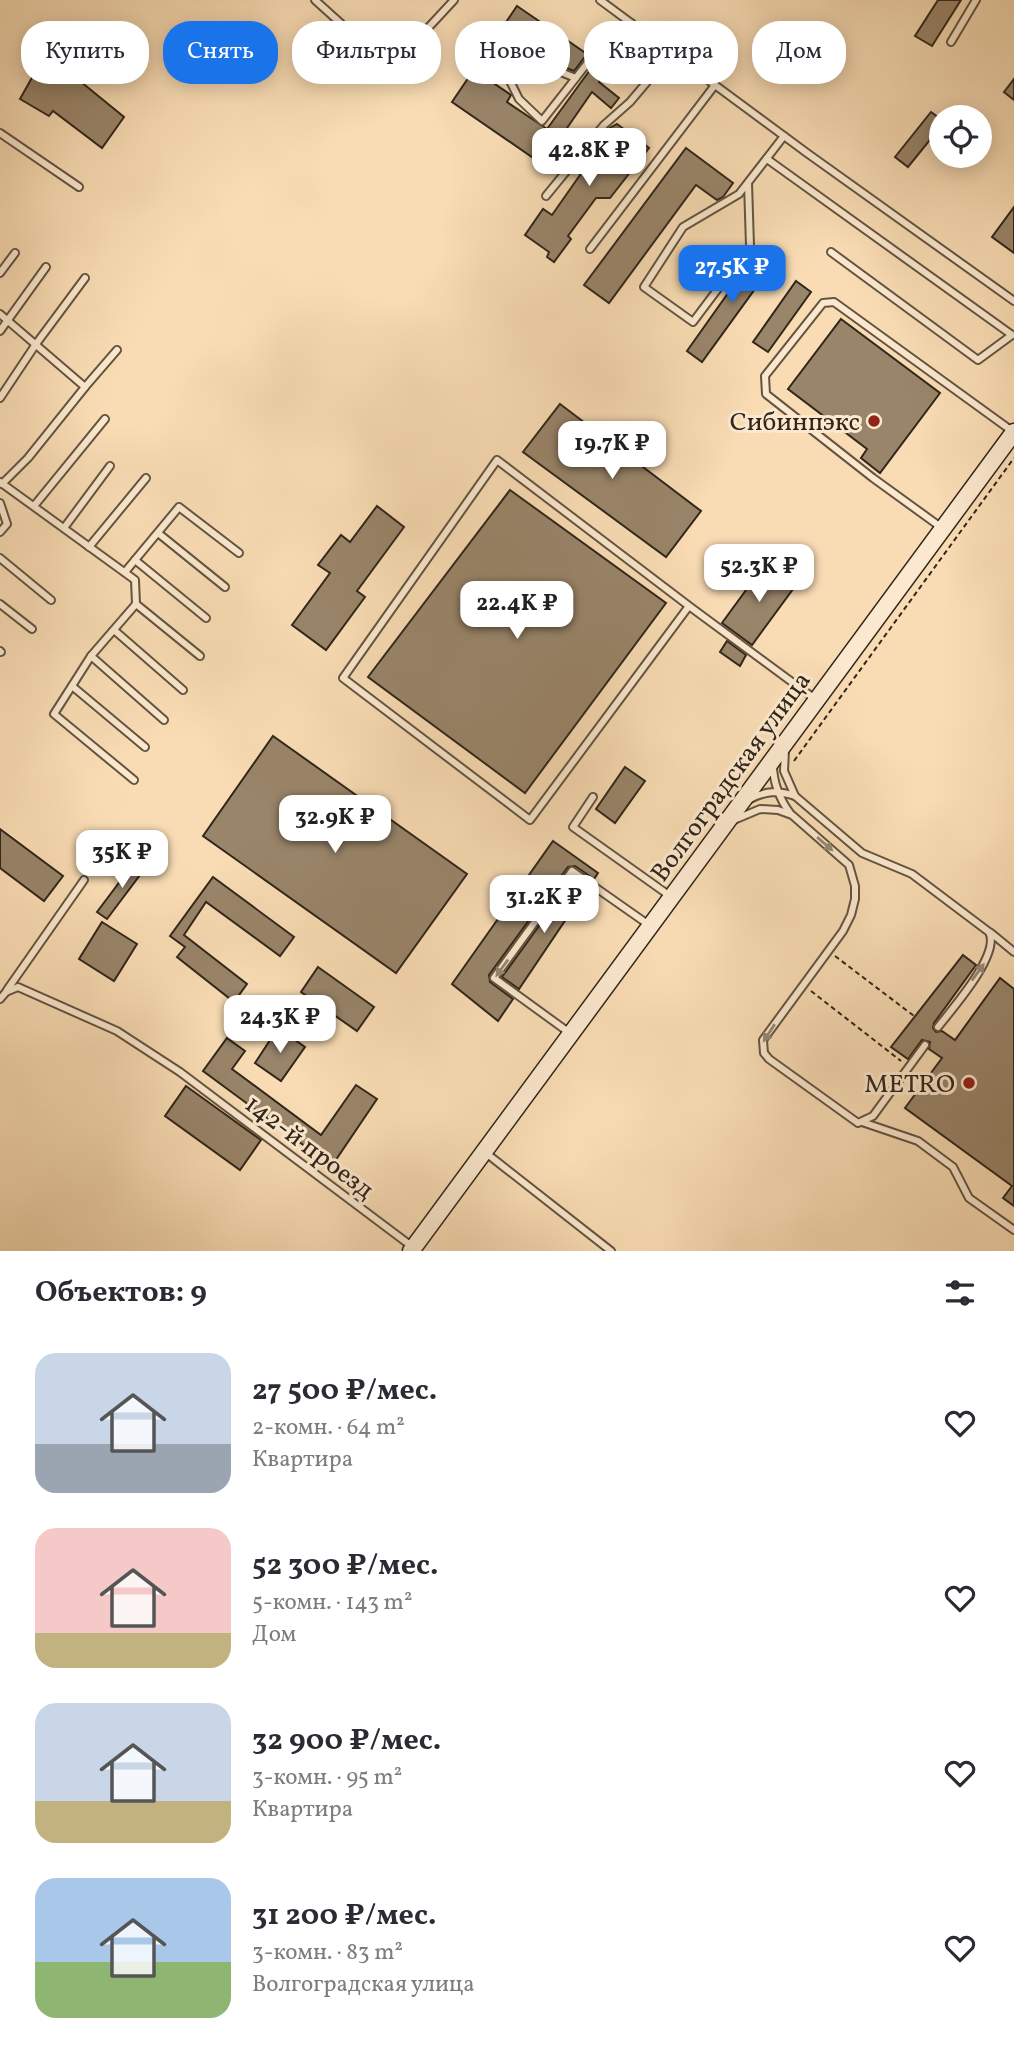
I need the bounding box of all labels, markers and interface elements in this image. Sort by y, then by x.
chip: Купить [21,21,149,84]
chip: Снять [163,21,278,84]
chip: Фильтры [292,21,441,84]
chip: Новое [455,21,570,84]
chip: Квартира [584,21,738,84]
chip: Дом [752,21,846,84]
map controls [929,105,992,168]
button: locate [929,105,992,168]
pin: 42.8K ₽ [524,128,654,188]
text: 42.8K ₽ [548,135,630,167]
pin: 27.5K ₽ [667,246,797,305]
text: 27.5K ₽ [695,252,769,284]
place label: Сибинпэкс [730,405,860,441]
marker: Сибинпэкс [866,413,882,429]
pin: 19.7K ₽ [547,421,677,481]
text: 19.7K ₽ [574,428,650,460]
pin: 52.3K ₽ [694,544,824,604]
text: 52.3K ₽ [720,551,798,583]
pin: 22.4K ₽ [452,582,582,641]
text: 22.4K ₽ [476,588,558,620]
street label: Волгоградская улица [643,665,820,890]
pin: 32.9K ₽ [270,796,400,855]
text: 32.9K ₽ [295,802,375,834]
pin: 35K ₽ [73,830,171,890]
one-way arrow [816,836,834,852]
text: 35K ₽ [92,837,152,869]
pin: 31.2K ₽ [479,876,609,935]
text: 31.2K ₽ [506,882,582,914]
one-way arrow [495,959,509,977]
one-way arrow [971,963,985,981]
pin: 24.3K ₽ [215,996,345,1055]
text: 24.3K ₽ [240,1002,320,1034]
one-way arrow [762,1023,775,1043]
place label: METRO [864,1067,955,1103]
marker: METRO [961,1075,977,1091]
street label: 142-й проезд [237,1087,381,1208]
text: Объектов: 9 [35,1272,207,1314]
icon: filters [941,1274,979,1312]
text: 27 500 ₽/мес. [252,1370,437,1412]
icon: home [91,1381,175,1465]
icon: heart [941,1404,979,1442]
text: 2-комн. · 64 m² [252,1412,405,1444]
text: Квартира [252,1444,353,1476]
text: 52 300 ₽/мес. [252,1545,439,1587]
icon: home [91,1556,175,1640]
icon: heart [941,1579,979,1617]
text: 5-комн. · 143 m² [252,1587,412,1619]
text: Дом [252,1619,296,1651]
text: 32 900 ₽/мес. [252,1720,441,1762]
icon: home [91,1731,175,1815]
icon: heart [941,1754,979,1792]
text: 3-комн. · 95 m² [252,1762,402,1794]
text: Квартира [252,1794,353,1826]
text: 31 200 ₽/мес. [252,1895,436,1937]
icon: home [91,1906,175,1990]
icon: heart [941,1929,979,1967]
text: 3-комн. · 83 m² [252,1937,403,1969]
text: Волгоградская улица [252,1969,475,2001]

